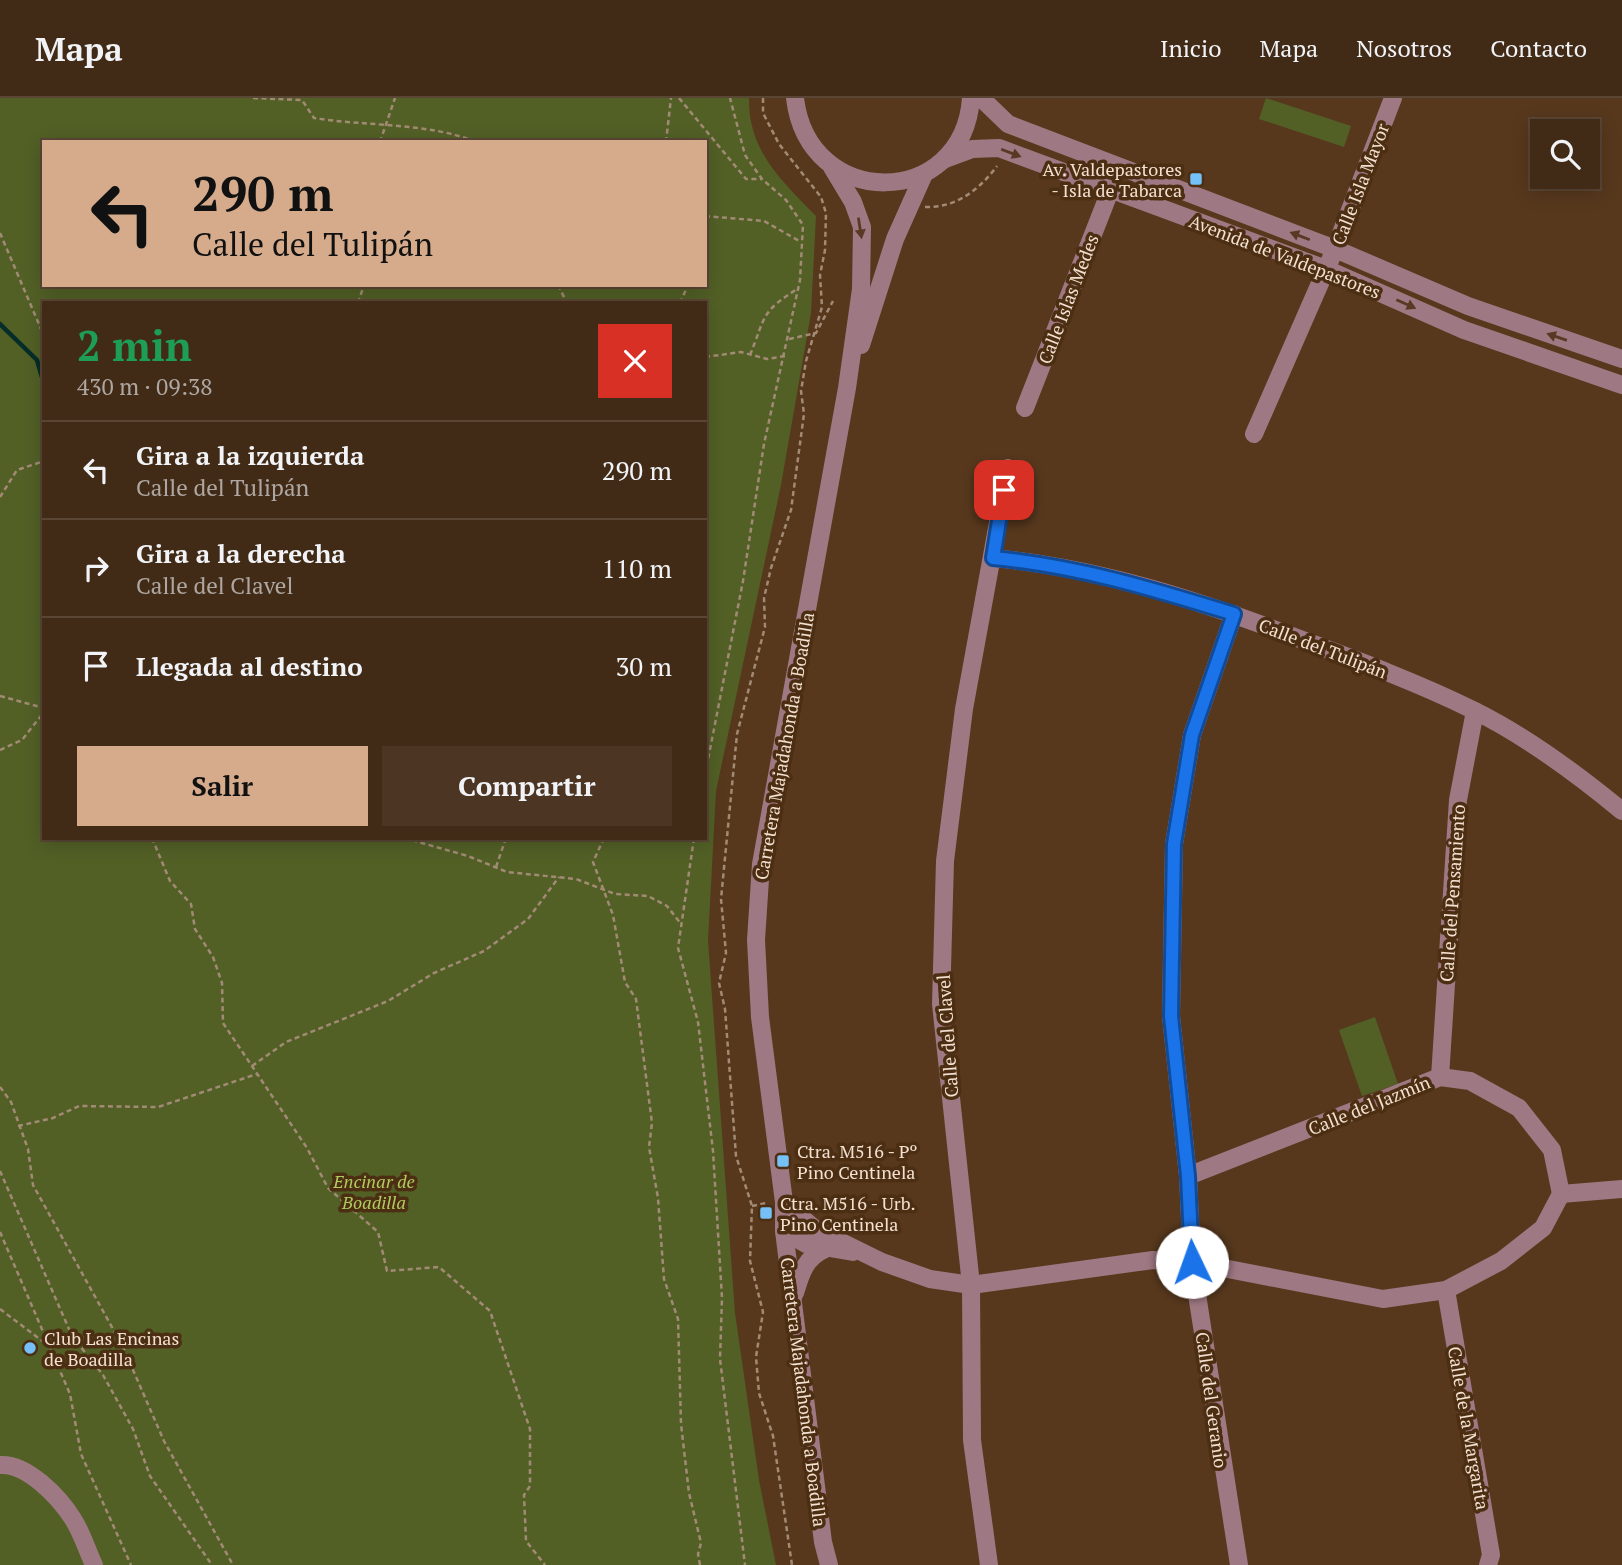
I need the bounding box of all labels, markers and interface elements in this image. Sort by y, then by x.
text: Mapa [35,27,123,70]
text: Inicio [1160,32,1222,64]
text: Mapa [1260,32,1318,64]
text: Nosotros [1356,32,1452,64]
text: Contacto [1490,32,1587,64]
map controls [1530,119,1600,189]
button: search [1530,119,1600,189]
street label: Calle Isla Mayor [1326,120,1394,248]
one-way arrow [1000,148,1021,159]
place label: Av. Valdepastores - Isla de Tabarca [1043,157,1182,202]
text: 290 m [192,160,334,225]
icon: left [77,168,168,259]
marker: Av. Valdepastores - Isla de Tabarca [1188,171,1204,187]
street label: Avenida de Valdepastores [1186,208,1384,304]
one-way arrow [855,217,866,239]
text: Calle del Tulipán [192,223,433,265]
one-way arrow [1290,230,1311,241]
street label: Calle Islas Medes [1032,231,1104,367]
one-way arrow [1396,298,1416,310]
text: 2 min [77,317,192,373]
button: close [598,324,672,398]
one-way arrow [1547,331,1568,342]
text: 430 m · 09:38 [77,371,212,402]
text: Gira a la izquierda [136,438,364,472]
icon: left [77,451,115,489]
text: 290 m [602,453,672,487]
pin [974,460,1034,520]
icon: arrive [985,471,1023,509]
text: Calle del Tulipán [136,472,309,503]
text: Gira a la derecha [136,536,346,570]
icon: right [77,549,115,587]
text: 110 m [602,551,672,585]
text: Calle del Clavel [136,570,293,601]
street label: Carretera Majadahonda a Boadilla [749,610,819,882]
street label: Calle del Tulipán [1255,613,1391,684]
icon: arrive [77,647,115,685]
text: Llegada al destino [136,649,363,683]
text: 30 m [616,649,672,683]
button: Salir [77,746,368,826]
button: Compartir [382,746,672,826]
street label: Calle del Pensamiento [1434,803,1470,983]
street label: Calle del Clavel [931,974,963,1098]
street label: Calle del Jazmín [1304,1070,1434,1140]
place label: Ctra. M516 - Pº Pino Centinela [797,1139,917,1184]
marker: Ctra. M516 - Pº Pino Centinela [775,1153,791,1169]
park label: Encinar de Boadilla [332,1169,415,1214]
place label: Ctra. M516 - Urb. Pino Centinela [780,1191,916,1236]
marker: Ctra. M516 - Urb. Pino Centinela [758,1205,774,1221]
position arrow [1155,1225,1229,1299]
street label: Carretera Majadahonda a Boadilla [776,1256,832,1528]
place label: Club Las Encinas de Boadilla [44,1326,179,1371]
street label: Calle del Geranio [1191,1330,1233,1470]
marker: Club Las Encinas de Boadilla [22,1340,38,1356]
street label: Calle de la Margarita [1443,1344,1495,1512]

